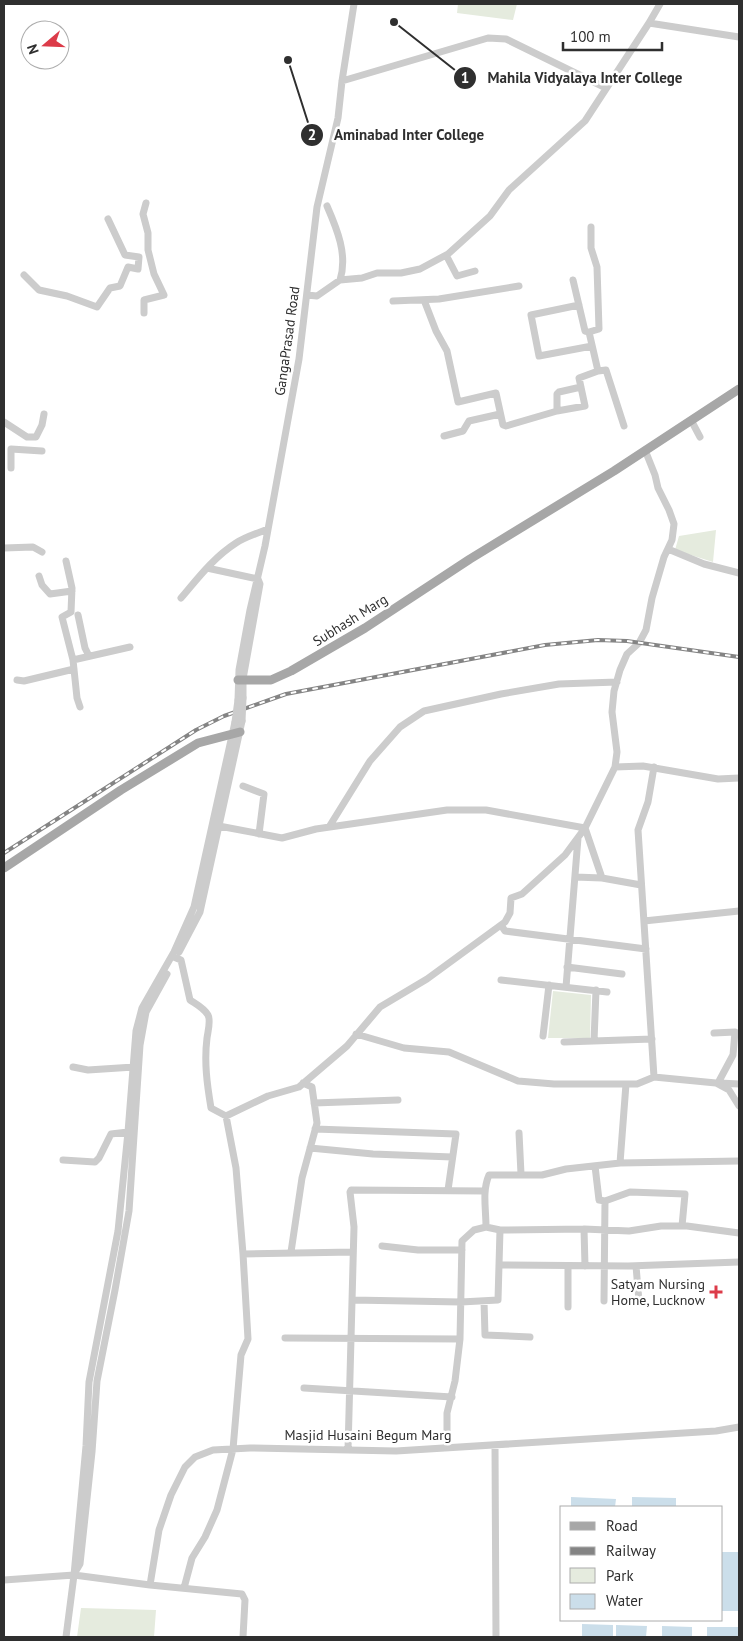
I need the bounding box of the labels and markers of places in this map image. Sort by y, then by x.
callout: Mahila Vidyalaya Inter College [452,63,693,93]
callout: Aminabad Inter College [299,120,494,150]
place label: Satyam Nursing Home, Lucknow [611,1275,706,1309]
marker: Satyam Nursing Home, Lucknow [709,1285,723,1299]

